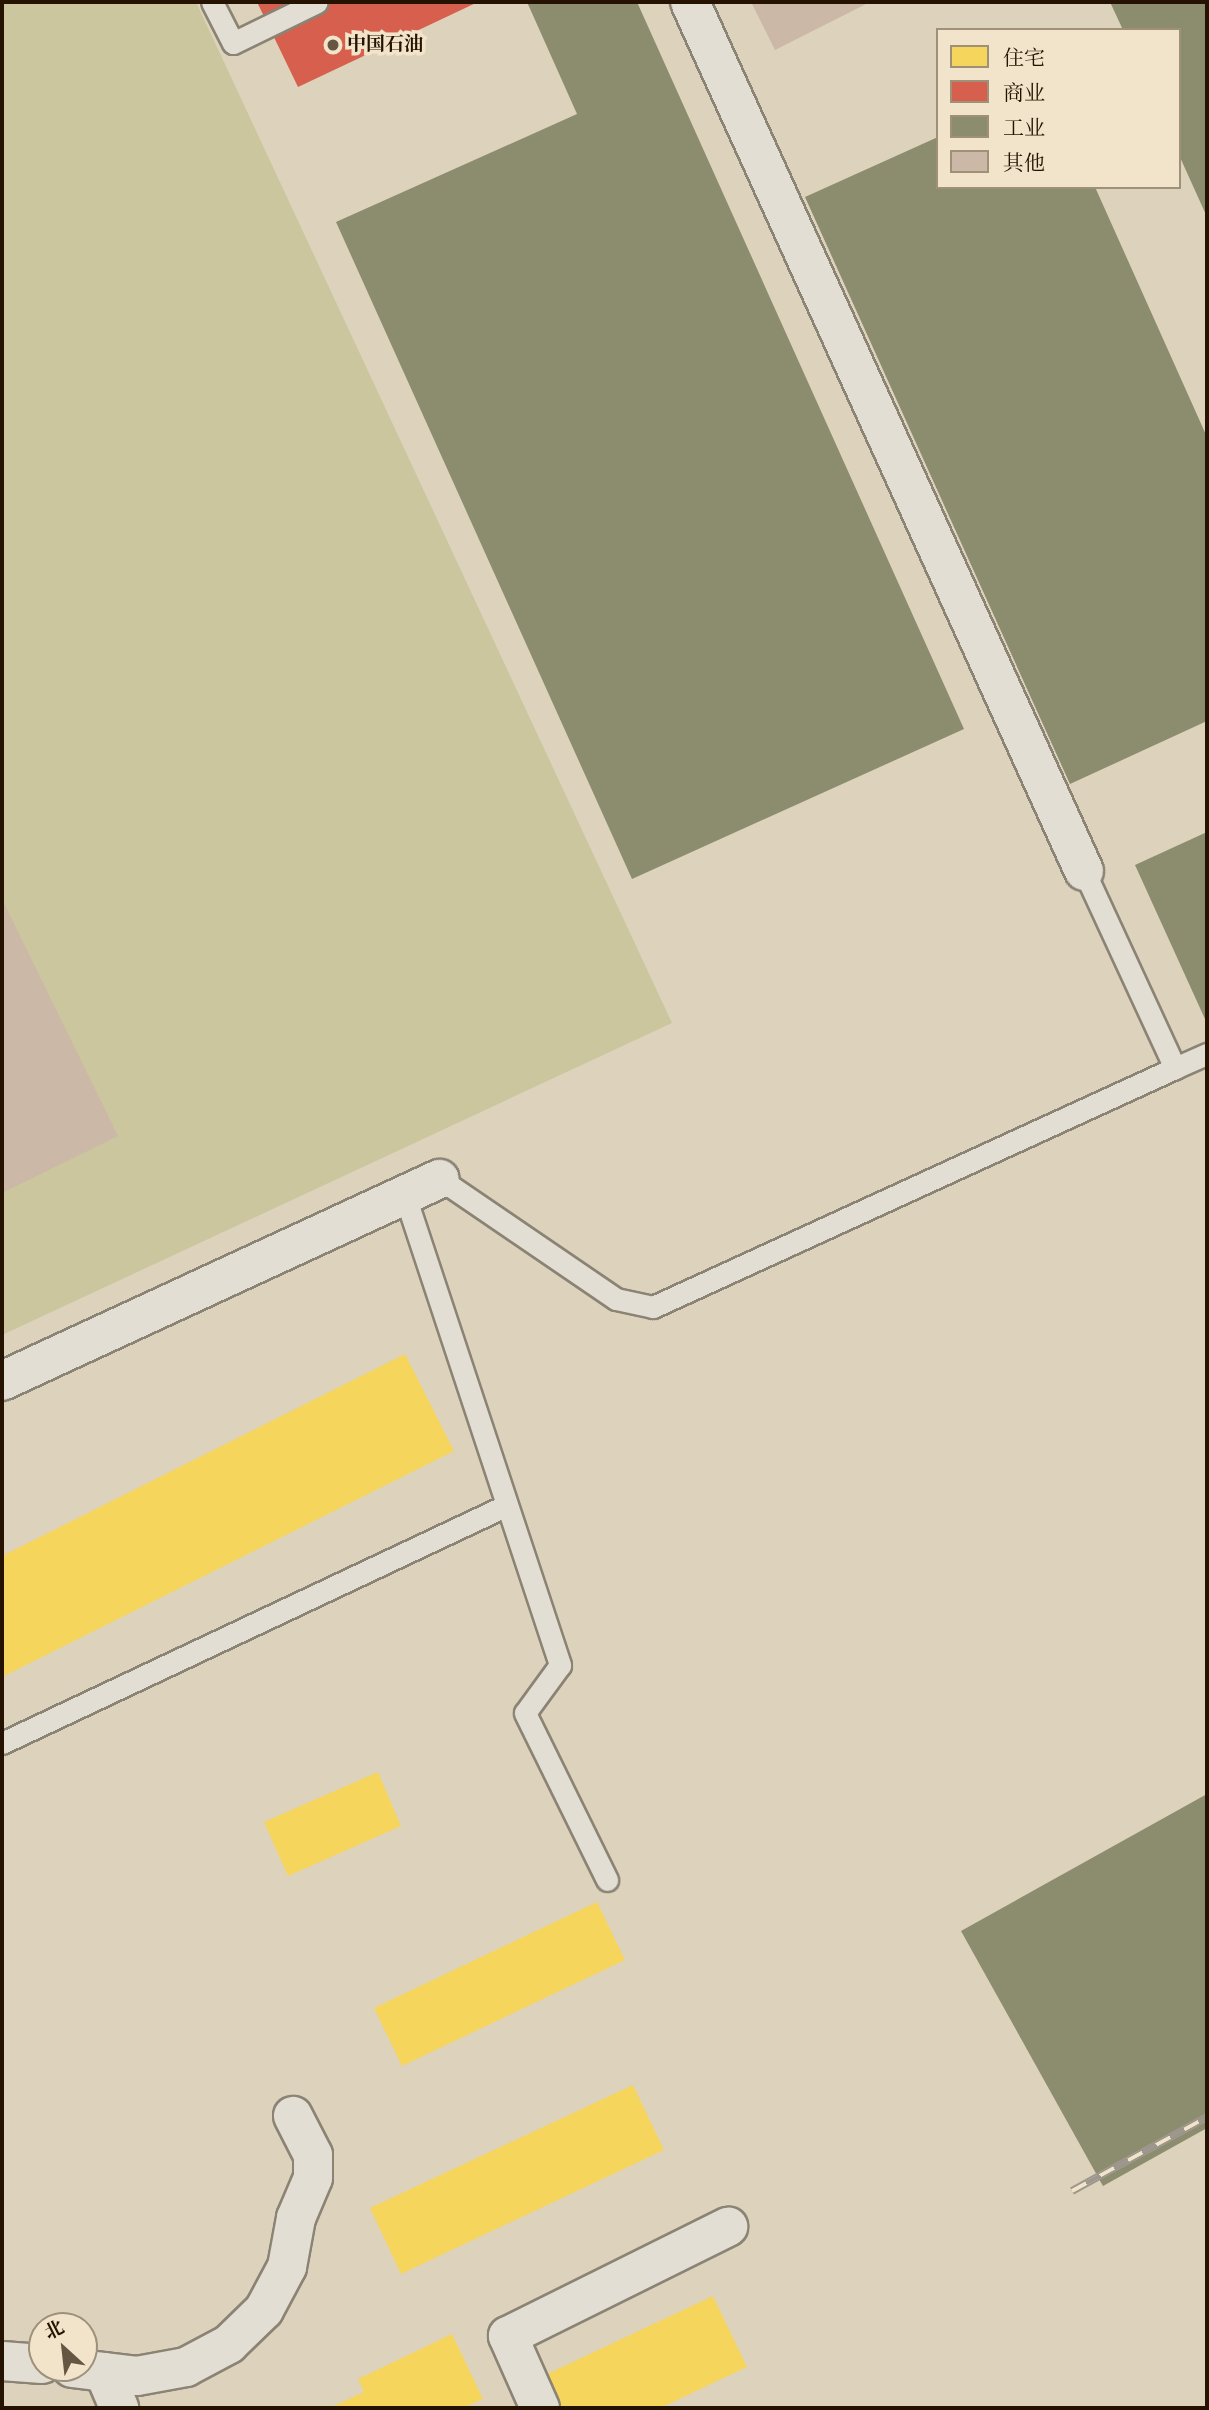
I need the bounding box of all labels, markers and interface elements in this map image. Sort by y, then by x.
legend [936,28,1181,189]
place label: 中国石油 [347,34,423,56]
marker: 中国石油 [325,37,341,53]
text: 住宅 [1003,44,1045,72]
text: 商业 [1003,79,1045,107]
text: 工业 [1003,114,1045,142]
text: 其他 [1003,149,1045,177]
north arrow [28,2312,98,2382]
text: 北 [40,2314,69,2346]

